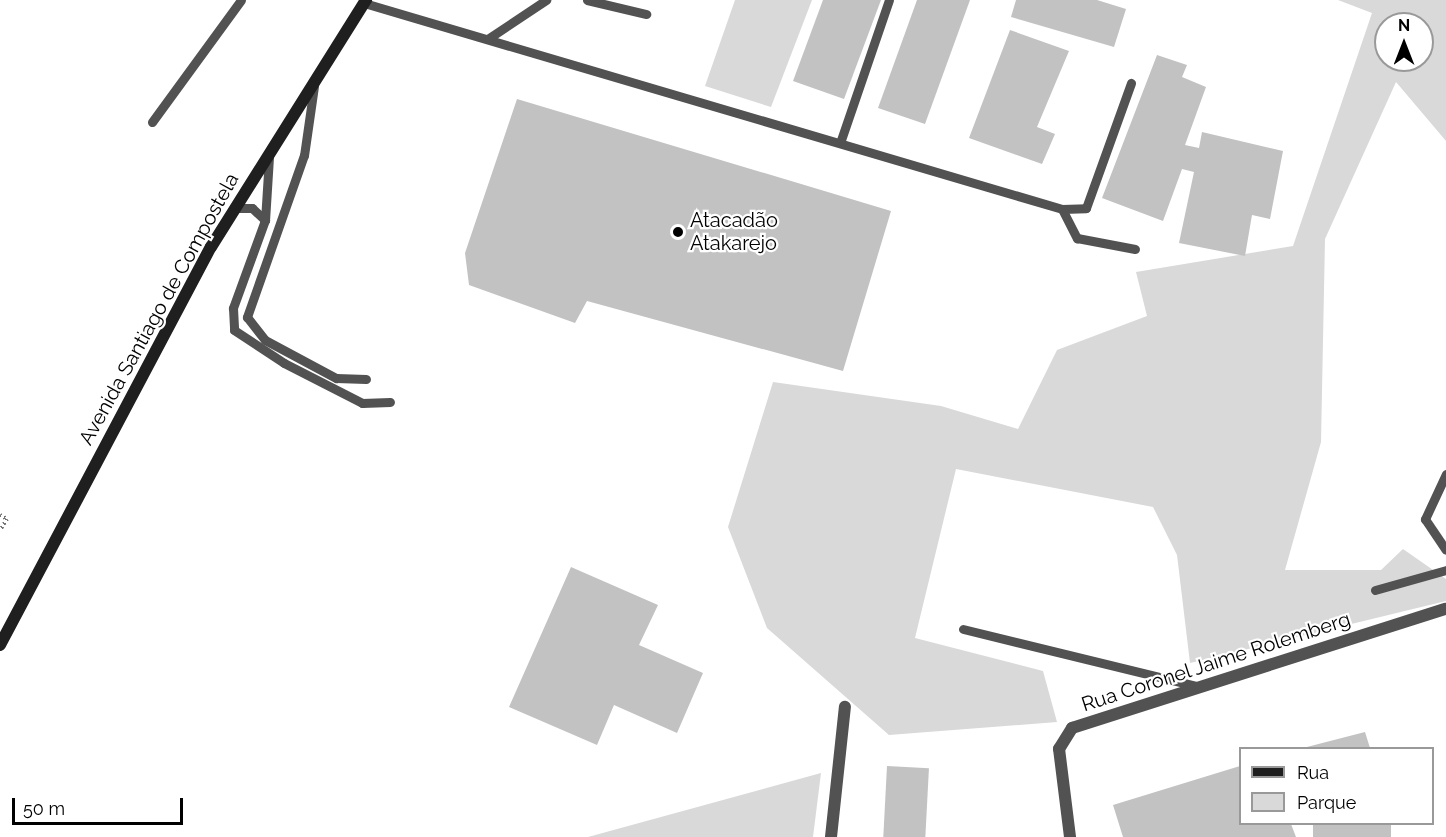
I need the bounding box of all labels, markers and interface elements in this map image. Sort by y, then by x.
north arrow [1374,12,1434,72]
text: N [1398,16,1410,35]
street label: Avenida Santiago de Compostela [74,169,244,449]
place label: Atacadão Atakarejo [690,208,778,255]
marker: Atacadão Atakarejo [671,225,685,239]
street label: Rua Coronel Jaime Rolemberg [1078,607,1354,717]
legend [1239,747,1434,825]
text: Rua [1297,762,1329,783]
scale bar [15,786,186,824]
text: Parque [1297,792,1356,813]
text: 50 m [23,798,65,819]

